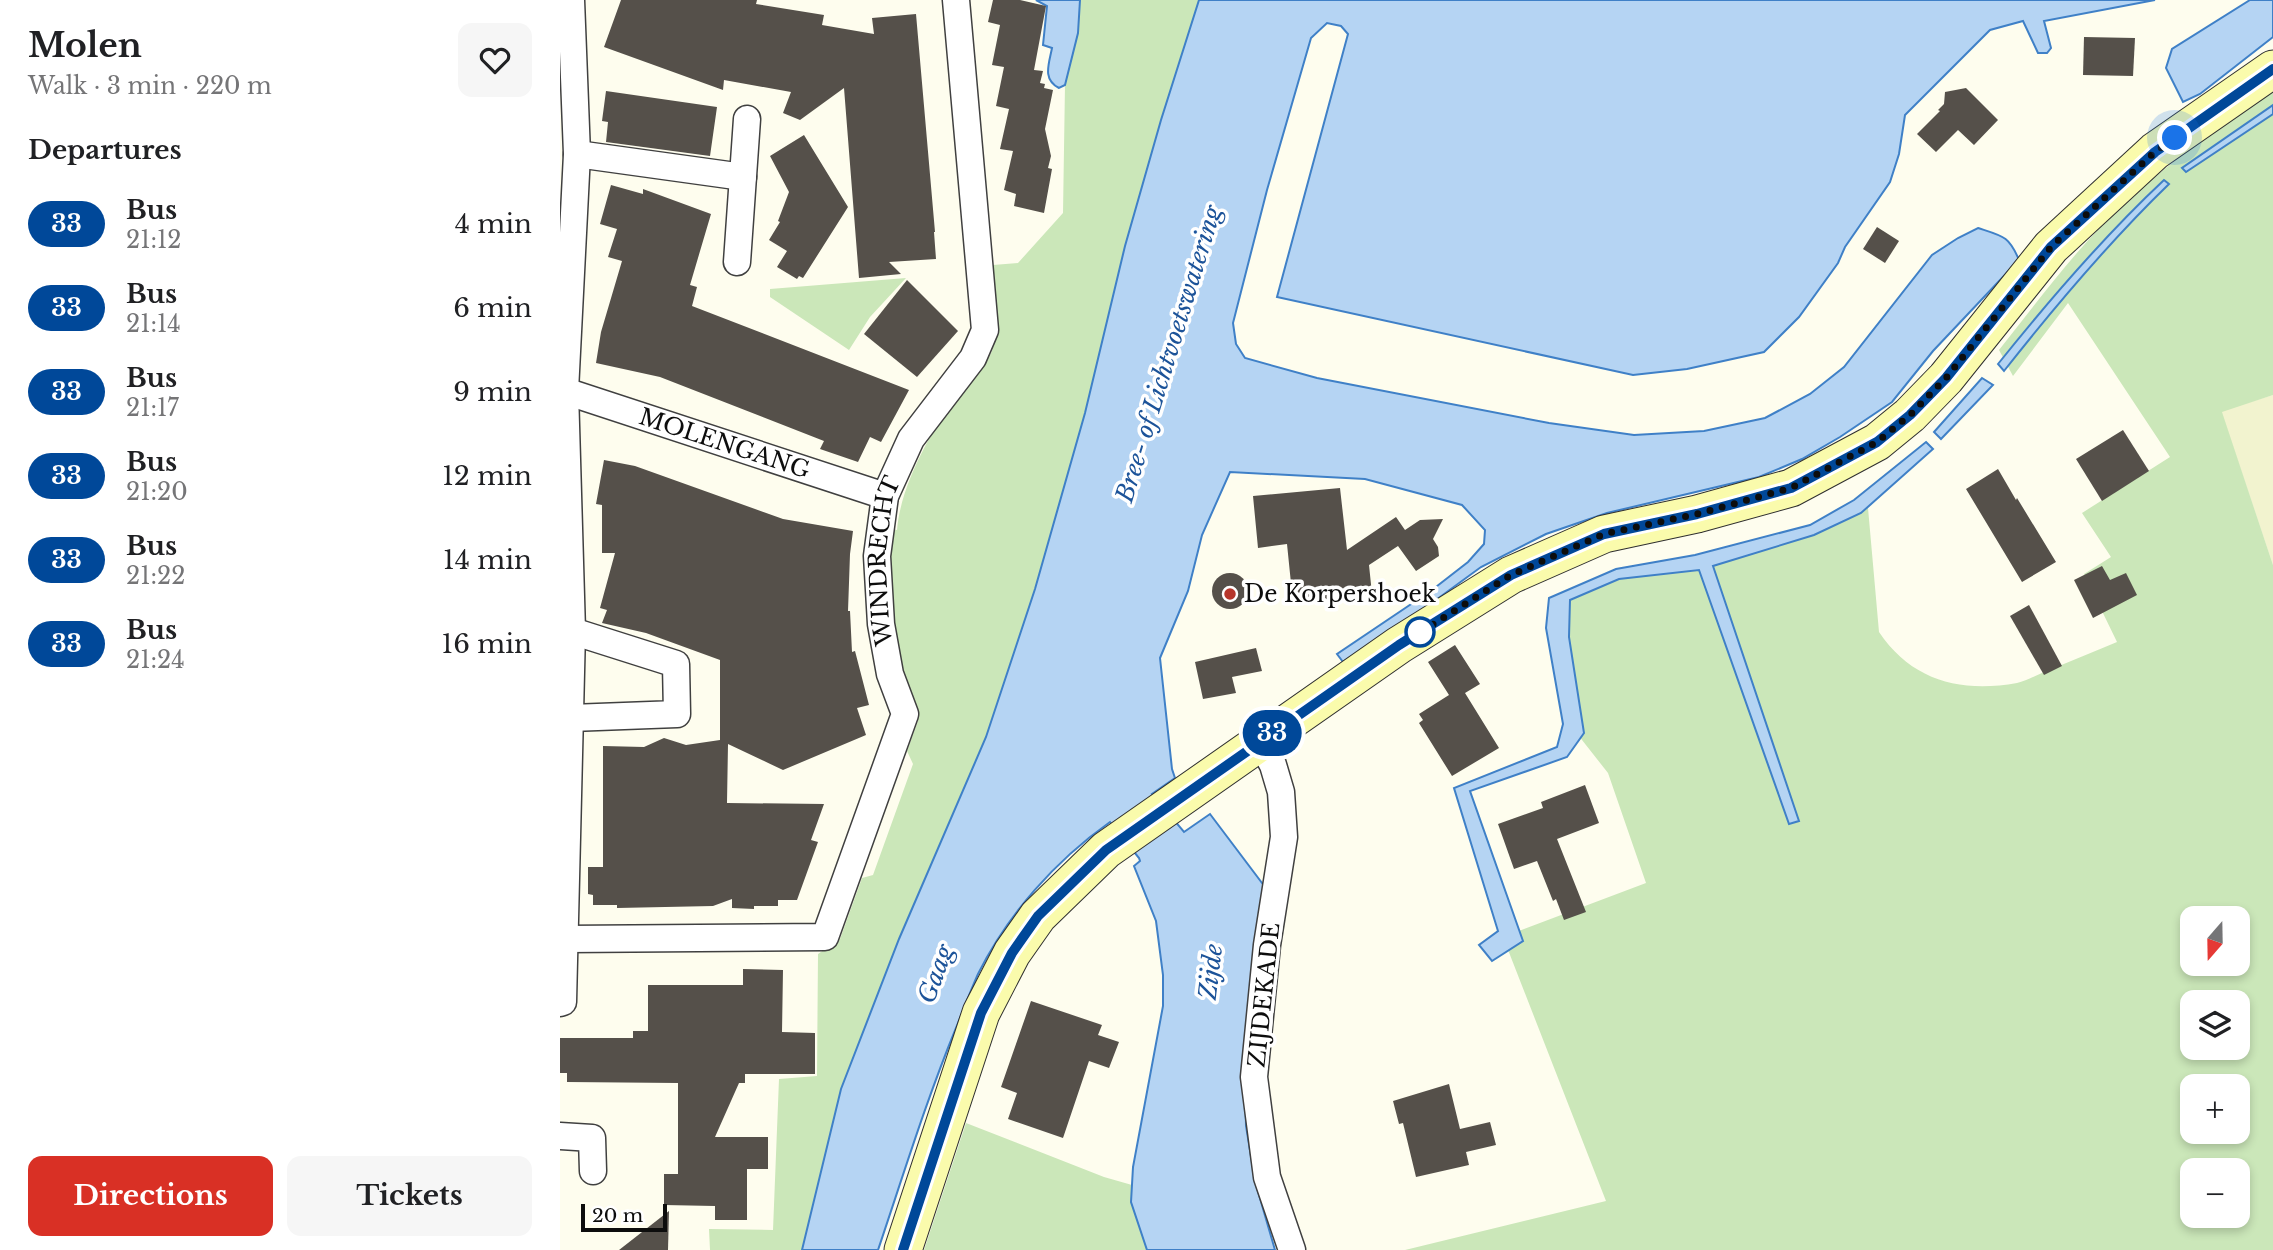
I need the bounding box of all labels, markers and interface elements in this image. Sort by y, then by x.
button: heart [458,23,532,97]
text: Molen [28,25,142,66]
text: Walk · 3 min · 220 m [28,72,272,100]
your location [2157,120,2192,155]
text: Departures [28,134,182,166]
text: Bus [126,194,177,226]
water label: Bree- of Lichtvoetswatering [1109,200,1228,506]
text: 4 min [455,208,532,240]
text: 33 [51,209,82,238]
text: 21:12 [126,226,181,254]
text: Bus [126,278,177,310]
text: 6 min [453,292,532,324]
text: 33 [51,293,82,322]
text: 21:14 [126,310,181,338]
text: Bus [126,362,177,394]
text: 9 min [453,376,532,408]
text: 33 [51,377,82,406]
text: 21:17 [126,394,179,422]
street label: MOLENGANG [636,402,814,484]
text: Bus [126,446,177,478]
text: 12 min [442,460,532,492]
text: 33 [51,461,82,490]
street label: WINDRECHT [863,471,906,649]
text: 21:20 [126,478,188,506]
text: Bus [126,530,177,562]
text: 14 min [443,544,532,576]
text: 33 [51,545,82,574]
text: 21:22 [126,562,185,590]
place label: De Korpershoek [1244,580,1437,608]
marker: De Korpershoek [1222,586,1238,602]
text: Bus [126,614,177,646]
unlabelled marker [1405,617,1435,647]
text: 16 min [442,628,532,660]
text: 33 [51,629,82,658]
text: 21:24 [126,646,185,674]
line badge: 33 [1240,710,1304,756]
text: 33 [1257,718,1287,747]
north arrow [2180,906,2250,976]
map controls [2180,906,2250,1228]
street label: ZIJDEKADE [1242,921,1286,1069]
water label: Gaag [912,939,960,1007]
water label: Zijde [1193,942,1228,1003]
button: layers [2180,990,2250,1060]
button: + [2180,1074,2250,1144]
button: Directions [28,1156,273,1236]
button: Tickets [287,1156,532,1236]
button: − [2180,1158,2250,1228]
scale bar [581,1201,667,1233]
text: 20 m [592,1204,643,1227]

